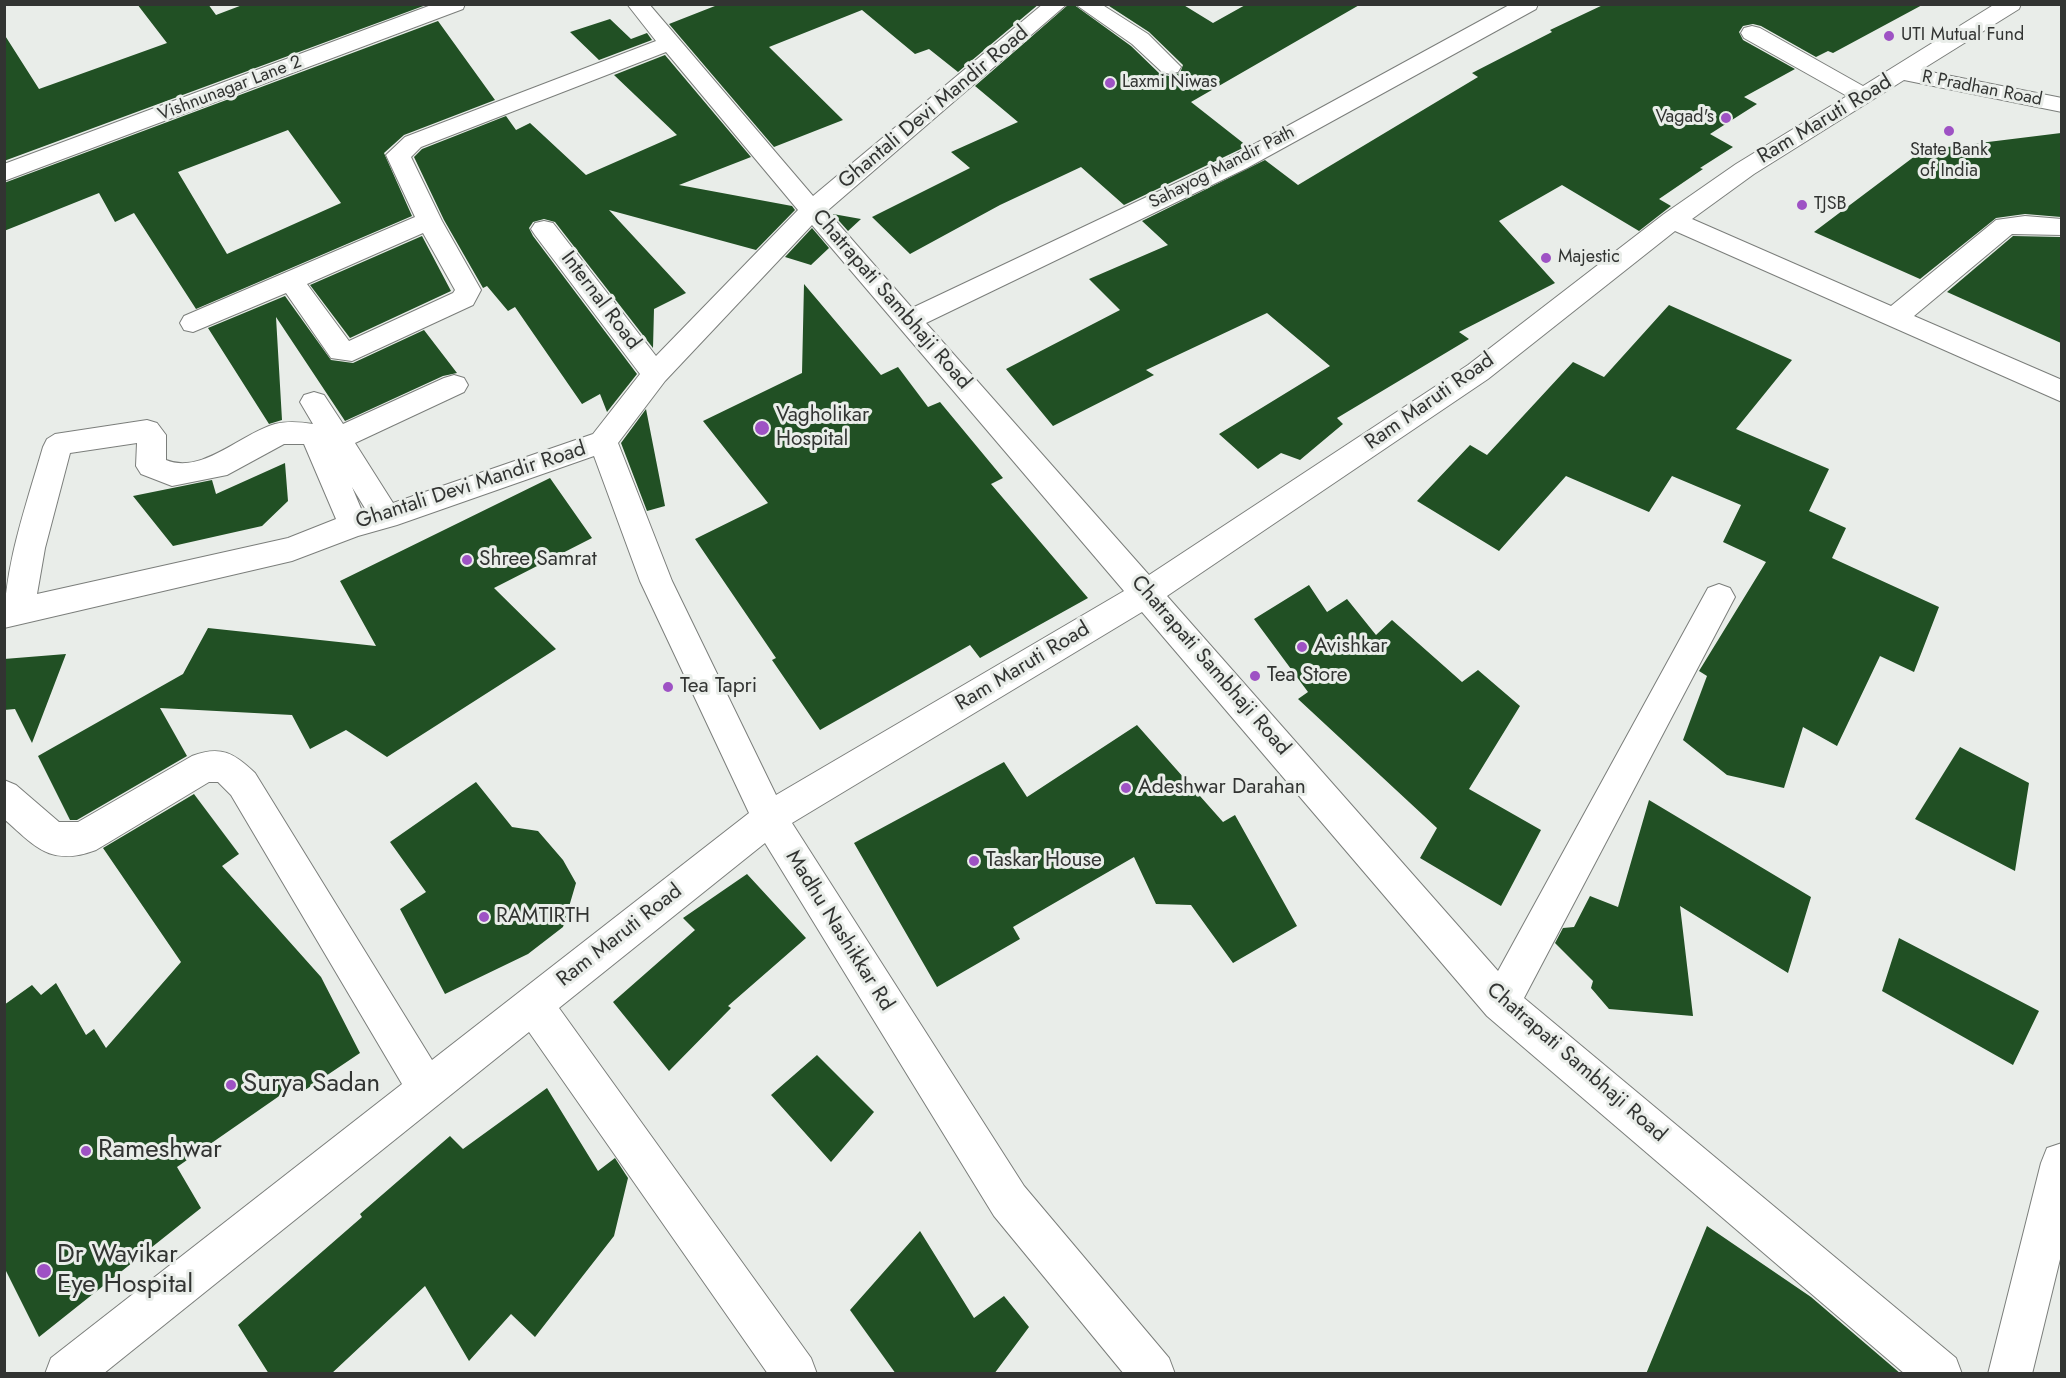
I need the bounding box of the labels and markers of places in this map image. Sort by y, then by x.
place label: UTI Mutual Fund [1901,25,2024,47]
marker: UTI Mutual Fund [1882,29,1896,43]
place label: Laxmi Niwas [1122,72,1217,94]
marker: Laxmi Niwas [1103,76,1117,90]
place label: Vagad's [1656,107,1714,129]
marker: Vagad's [1719,111,1733,125]
marker: State Bank of India [1942,124,1956,138]
place label: State Bank of India [1910,140,1988,182]
place label: TJSB [1814,194,1847,216]
marker: TJSB [1795,198,1809,212]
place label: Majestic [1558,247,1620,269]
marker: Majestic [1539,251,1553,265]
place label: Vagholikar Hospital [776,403,869,453]
marker: Vagholikar Hospital [753,419,771,437]
place label: Shree Samrat [479,547,597,573]
marker: Shree Samrat [460,553,474,567]
place label: Avishkar [1314,634,1388,660]
marker: Avishkar [1295,640,1309,654]
place label: Tea Store [1267,663,1348,689]
marker: Tea Store [1248,669,1262,683]
place label: Tea Tapri [680,674,757,700]
marker: Tea Tapri [661,680,675,694]
place label: Adeshwar Darahan [1138,775,1306,801]
marker: Adeshwar Darahan [1119,781,1133,795]
place label: Taskar House [986,848,1102,874]
marker: Taskar House [967,854,981,868]
place label: RAMTIRTH [496,904,590,930]
marker: RAMTIRTH [477,910,491,924]
place label: Surya Sadan [243,1069,380,1101]
marker: Surya Sadan [224,1078,238,1092]
place label: Rameshwar [98,1135,222,1167]
marker: Rameshwar [79,1144,93,1158]
place label: Dr Wavikar Eye Hospital [57,1240,193,1302]
marker: Dr Wavikar Eye Hospital [35,1262,53,1280]

